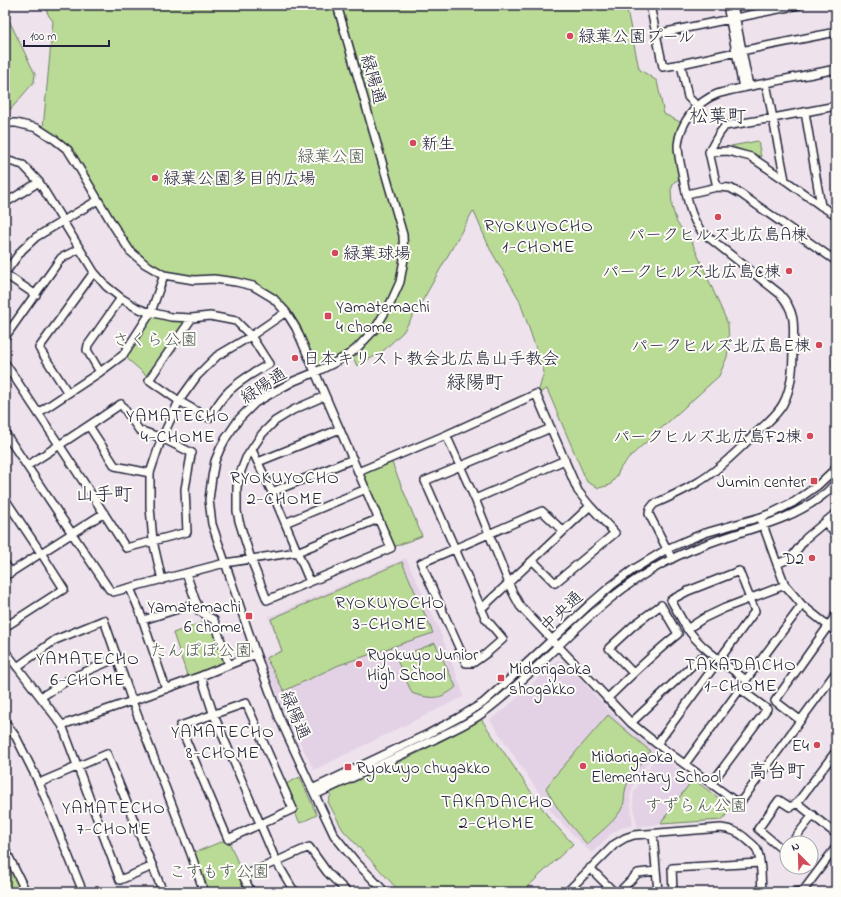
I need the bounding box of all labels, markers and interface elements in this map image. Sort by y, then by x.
scale bar [24,22,109,48]
place label: 緑葉公園プール [578,25,695,50]
text: 100 m [30,28,57,46]
marker: 緑葉公園プール [565,31,575,41]
street label: 緑陽通 [354,51,392,107]
district label: 松葉町 [689,104,747,131]
place label: 新生 [421,132,455,157]
marker: 新生 [408,138,418,148]
park label: 緑葉公園 [297,145,365,170]
place label: 緑葉公園多目的広場 [163,167,316,192]
marker: 緑葉公園多目的広場 [150,173,160,183]
marker: パークヒルズ北広島A棟 [713,212,723,222]
district label: RYOKUYOCHO 1-CHOME [484,214,594,261]
place label: パークヒルズ北広島A棟 [628,223,808,248]
place label: 緑葉球場 [343,242,411,267]
marker: 緑葉球場 [330,248,340,258]
place label: パークヒルズ北広島C棟 [602,260,781,285]
marker: パークヒルズ北広島C棟 [784,266,794,276]
place label: Yamatemachi 4 chome [336,295,430,340]
marker: Yamatemachi 4 chome [323,311,333,321]
park label: さくら公園 [113,328,198,353]
place label: パークヒルズ北広島E棟 [631,334,811,359]
marker: パークヒルズ北広島E棟 [814,340,824,350]
place label: 日本キリスト教会北広島山手教会 [303,347,559,372]
marker: 日本キリスト教会北広島山手教会 [290,353,300,363]
street label: 緑陽通 [236,362,292,411]
district label: 緑陽町 [446,370,504,397]
district label: YAMATECHO 4-CHOME [126,404,230,451]
place label: パークヒルズ北広島F2棟 [613,425,802,450]
marker: パークヒルズ北広島F2棟 [805,431,815,441]
district label: RYOKUYOCHO 2-CHOME [230,466,340,513]
place label: Jumin center [717,470,807,495]
marker: Jumin center [809,476,819,486]
district label: 山手町 [75,482,133,509]
place label: D2 [782,547,804,572]
marker: D2 [807,553,817,563]
street label: 中央通 [535,586,589,639]
district label: RYOKUYOCHO 3-CHOME [335,591,445,638]
place label: Yamatemachi 6 chome [147,595,241,640]
marker: Yamatemachi 6 chome [244,611,254,621]
park label: たんぽぽ公園 [150,639,252,664]
place label: Ryokuyo Junior High School [367,643,479,690]
district label: YAMATECHO 6-CHOME [36,647,140,694]
district label: TAKADAICHO 1-CHOME [685,653,797,700]
place label: Midorigaoka shogakko [509,657,591,704]
marker: Ryokuyo Junior High School [354,659,364,669]
marker: Midorigaoka shogakko [496,673,506,683]
street label: 緑陽通 [273,687,316,744]
district label: YAMATECHO 8-CHOME [171,720,275,767]
place label: E4 [792,734,809,759]
marker: E4 [812,740,822,750]
place label: Midorigaoka Elementary School [591,745,722,791]
place label: Ryokuyo chugakko [356,756,490,783]
district label: 高台町 [748,759,806,786]
marker: Midorigaoka Elementary School [578,761,588,771]
marker: Ryokuyo chugakko [343,762,353,772]
district label: TAKADAICHO 2-CHOME [441,790,553,837]
park label: すずらん公園 [645,794,747,819]
district label: YAMATECHO 7-CHOME [62,796,166,843]
north arrow [779,835,819,875]
text: N [789,838,802,856]
park label: こすもす公園 [169,860,269,885]

